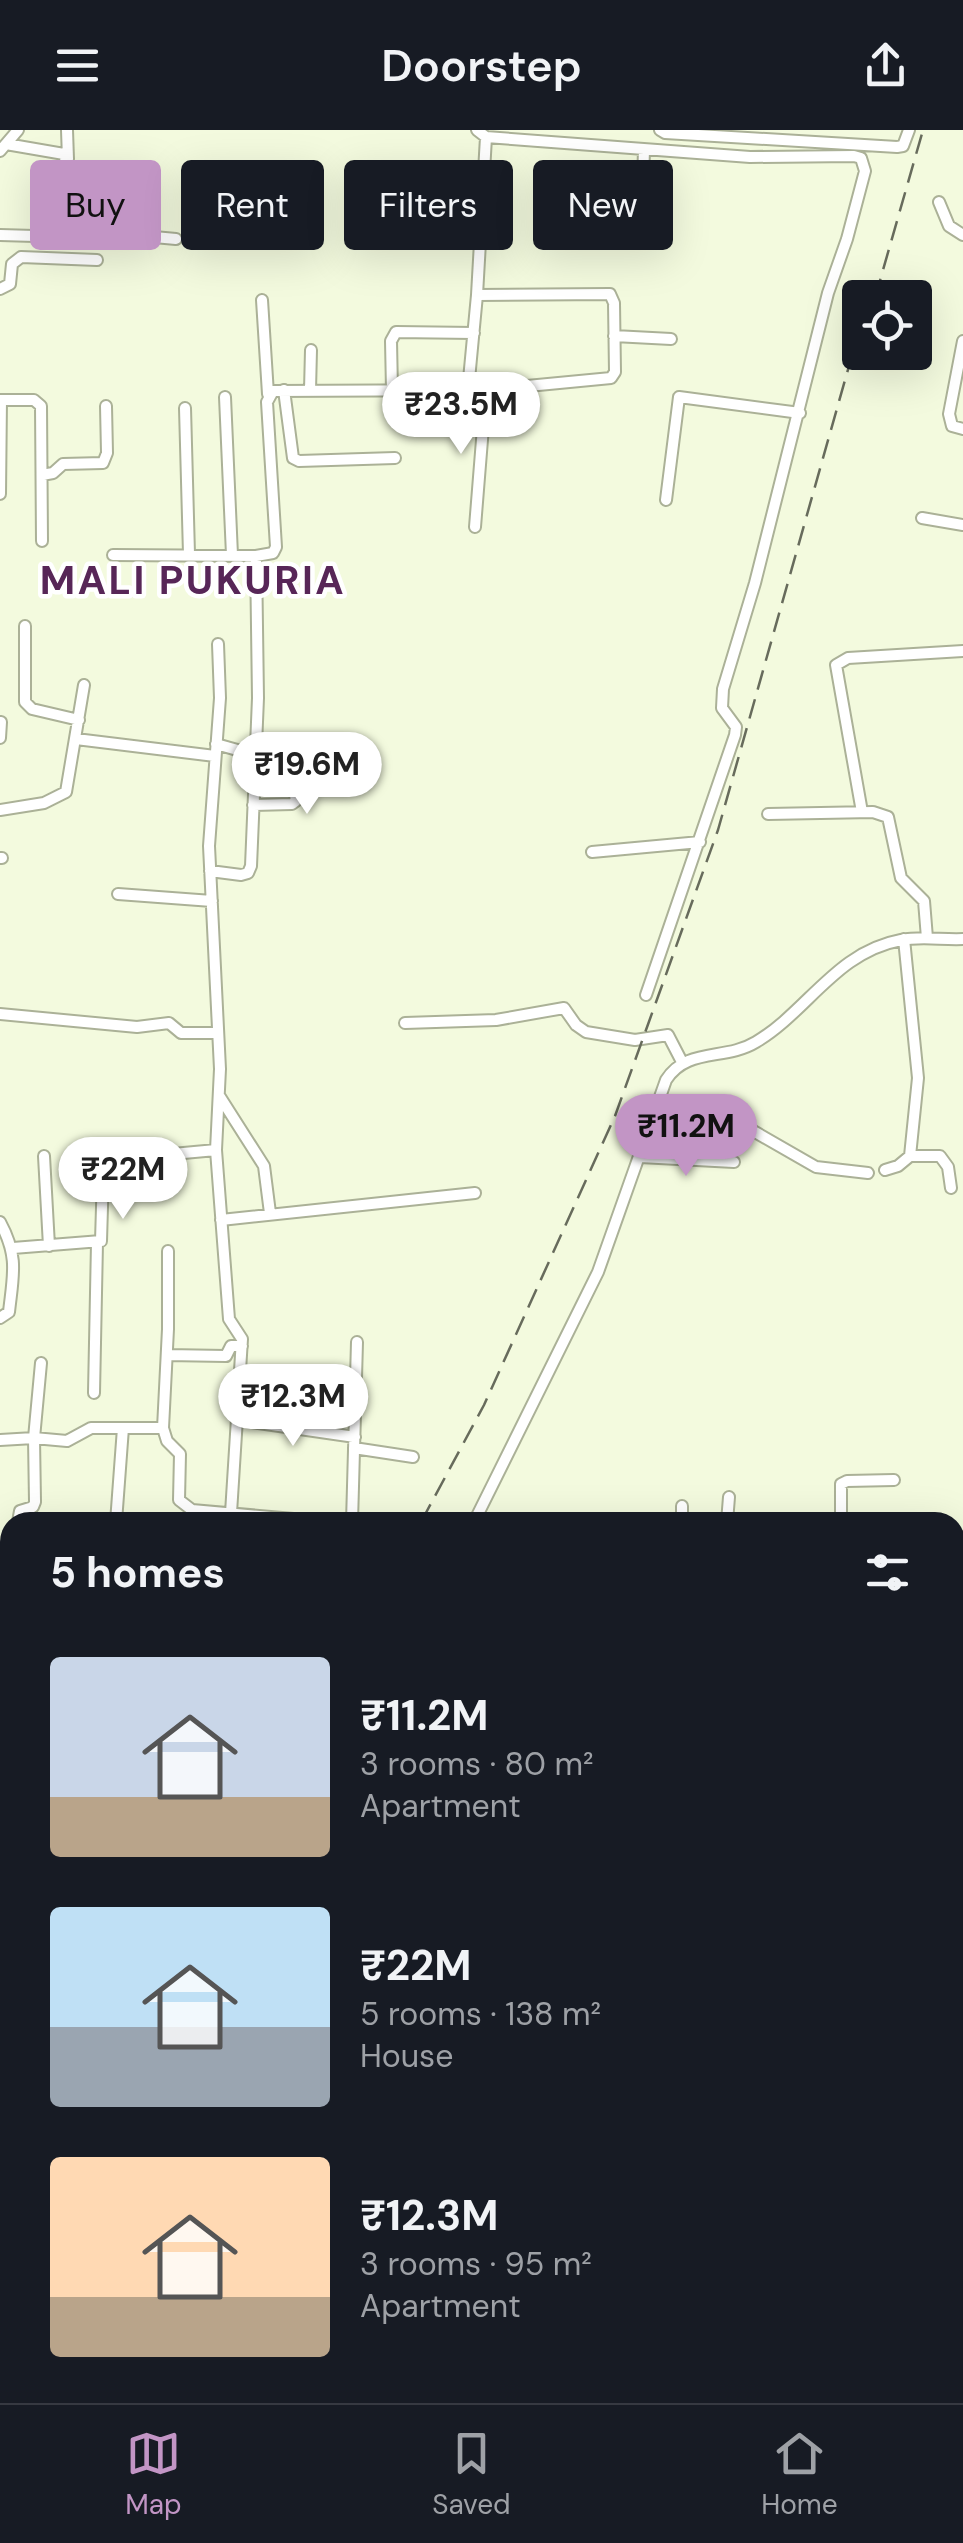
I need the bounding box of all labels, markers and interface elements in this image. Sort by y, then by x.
text: Doorstep [381,36,582,95]
icon: menu [50,38,105,93]
icon: share [858,38,913,93]
chip: Buy [30,160,161,250]
chip: Rent [181,160,324,250]
chip: Filters [344,160,513,250]
chip: New [533,160,673,250]
map controls [842,280,932,370]
button: locate [842,280,932,370]
pin: ₹23.5M [380,372,542,457]
text: ₹23.5M [404,383,518,425]
district label: MALI PUKURIA [40,554,346,606]
pin: ₹19.6M [226,732,388,817]
text: ₹19.6M [254,743,360,785]
pin: ₹11.2M [605,1094,767,1179]
text: ₹11.2M [637,1105,735,1147]
pin: ₹22M [64,1137,182,1222]
text: ₹22M [81,1148,165,1190]
pin: ₹12.3M [212,1364,374,1449]
text: ₹12.3M [240,1375,346,1417]
text: 5 homes [50,1545,225,1600]
icon: filters [860,1545,915,1600]
text: ₹11.2M [360,1688,488,1743]
icon: home [130,1697,250,1817]
text: 3 rooms · 80 m² [360,1743,593,1785]
text: Apartment [360,1785,521,1827]
text: ₹22M [360,1938,472,1993]
icon: home [130,1947,250,2067]
text: 5 rooms · 138 m² [360,1993,601,2035]
text: House [360,2035,453,2077]
text: ₹12.3M [360,2188,498,2243]
icon: home [130,2197,250,2317]
text: 3 rooms · 95 m² [360,2243,592,2285]
text: Apartment [360,2285,521,2327]
tab: Map [125,2426,182,2523]
tab: Saved [432,2426,511,2523]
tab: Home [761,2426,838,2523]

